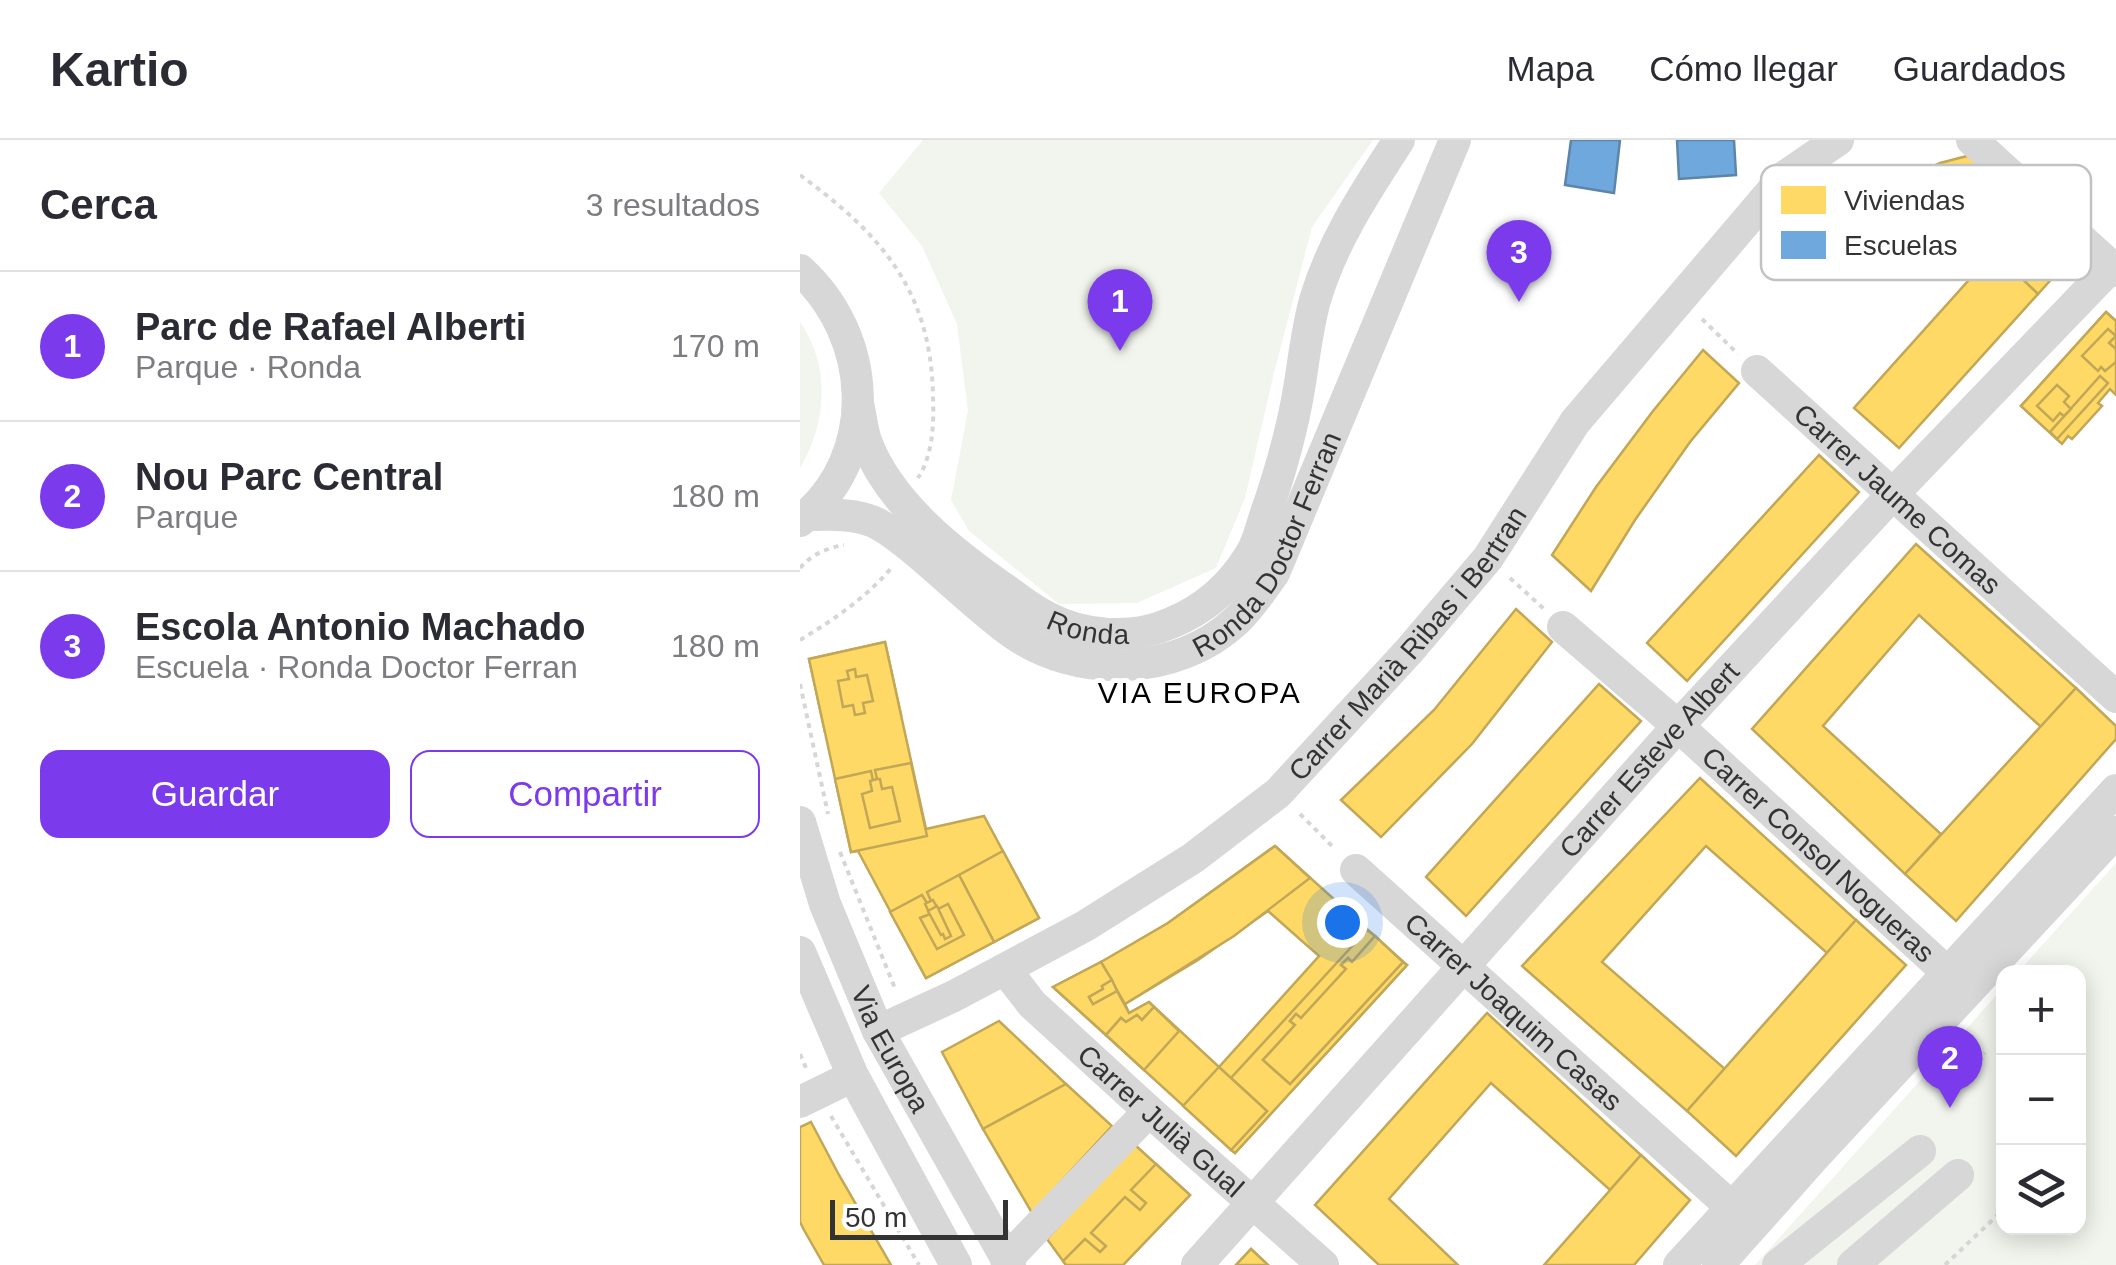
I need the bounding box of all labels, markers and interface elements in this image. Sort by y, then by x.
text: Kartio [50,43,189,96]
text: Mapa [1507,49,1594,88]
text: Cómo llegar [1649,49,1838,88]
text: Guardados [1893,49,2066,88]
legend [1761,165,2091,280]
text: Cerca [40,181,157,228]
text: Viviendas [1844,185,1965,216]
text: 3 resultados [586,187,760,223]
pin: 3 [1486,220,1552,302]
text: Escuelas [1844,230,1958,261]
pin: 1 [1088,268,1152,351]
text: Parc de Rafael Alberti [135,306,526,348]
text: 1 [64,328,81,364]
text: 170 m [671,328,760,364]
text: Parque · Ronda [135,349,361,385]
street label: Carrer Jaume Comas [1788,398,2007,601]
street label: Ronda Doctor Ferran [1187,427,1347,663]
text: Nou Parc Central [135,456,443,498]
text: 2 [64,478,81,514]
text: 180 m [671,478,760,514]
text: Parque [135,499,238,535]
street label: Carrer Marià Ribas i Bertran [1283,501,1533,787]
street label: Ronda [1042,605,1130,650]
text: Escola Antonio Machado [135,606,585,648]
text: 3 [64,628,81,664]
text: 180 m [671,628,760,664]
text: Escuela · Ronda Doctor Ferran [135,649,578,685]
street label: Carrer Esteve Albert [1553,656,1745,864]
district label: VIA EUROPA [1098,676,1302,709]
street label: Carrer Consol Nogueras [1696,741,1940,969]
button: Guardar [40,750,390,838]
button: Compartir [410,750,760,838]
your location [1317,897,1368,948]
street label: Carrer Joaquim Casas [1399,907,1628,1117]
map controls [1996,965,2086,1235]
button: + [1996,965,2086,1055]
street label: Via Europa [845,981,936,1118]
pin: 2 [1918,1026,1982,1108]
street label: Carrer Julià Gual [1071,1039,1250,1203]
button: − [1996,1055,2086,1145]
button: layers [1996,1145,2086,1235]
scale bar [830,1195,1008,1240]
text: 50 m [845,1202,907,1233]

